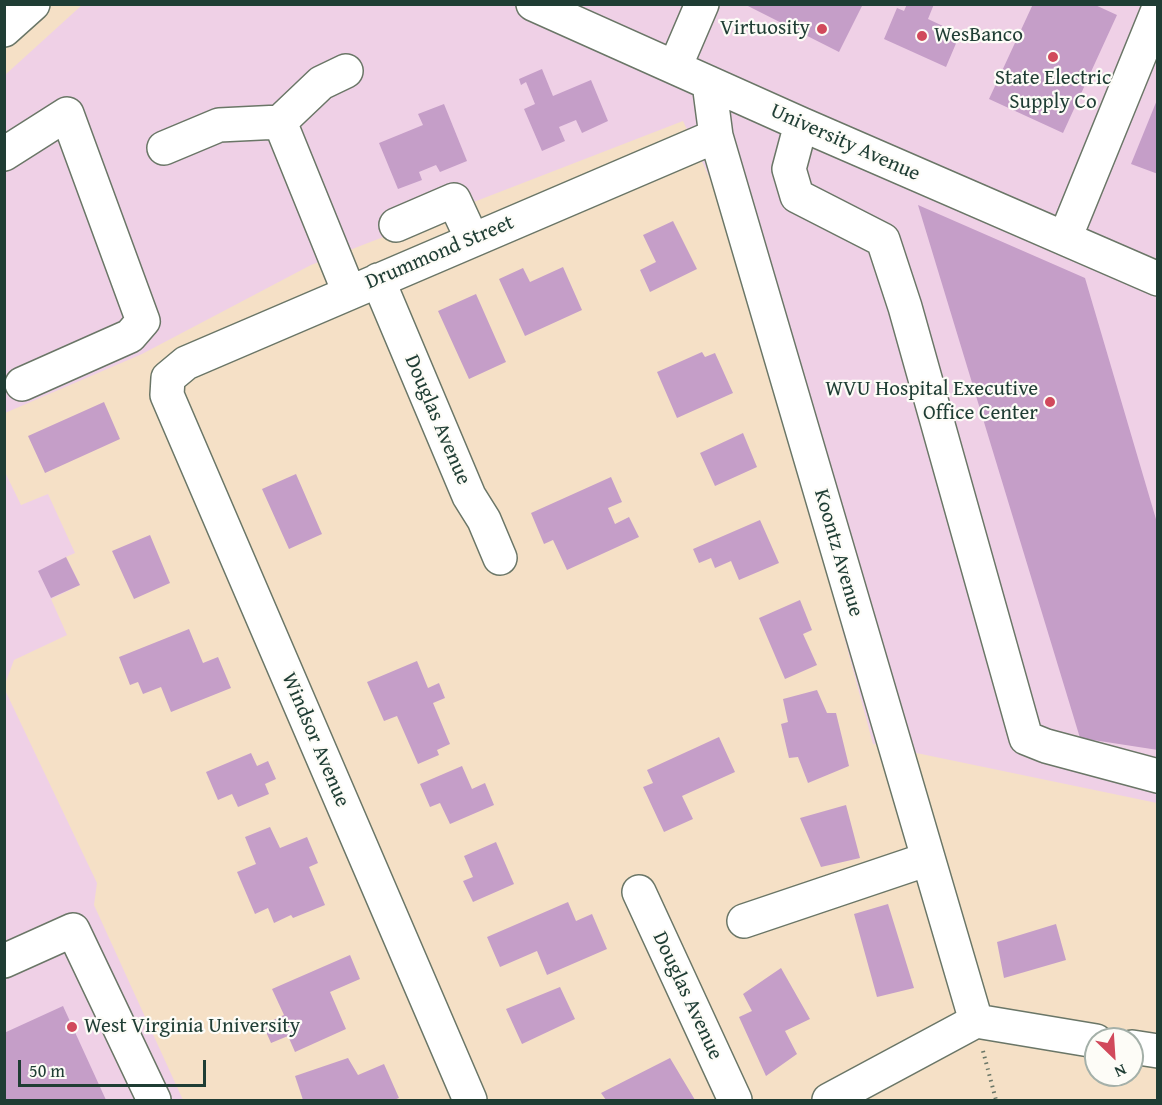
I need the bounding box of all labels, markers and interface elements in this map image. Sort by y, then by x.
place label: Virtuosity [720,16,810,42]
marker: Virtuosity [815,22,829,36]
place label: WesBanco [934,23,1023,49]
marker: WesBanco [915,29,929,43]
marker: State Electric Supply Co [1046,50,1060,64]
place label: State Electric Supply Co [995,66,1111,116]
street label: University Avenue [766,99,924,187]
street label: Drummond Street [362,210,518,296]
street label: Douglas Avenue [398,351,476,489]
place label: WVU Hospital Executive Office Center [825,377,1038,427]
marker: WVU Hospital Executive Office Center [1043,395,1057,409]
street label: Koontz Avenue [808,486,868,620]
street label: Windsor Avenue [275,669,355,811]
street label: Douglas Avenue [646,928,728,1064]
place label: West Virginia University [84,1014,300,1040]
marker: West Virginia University [65,1020,79,1034]
north arrow [1084,1027,1144,1087]
scale bar [21,1048,208,1086]
text: 50 m [29,1057,65,1084]
text: N [1111,1058,1131,1085]

